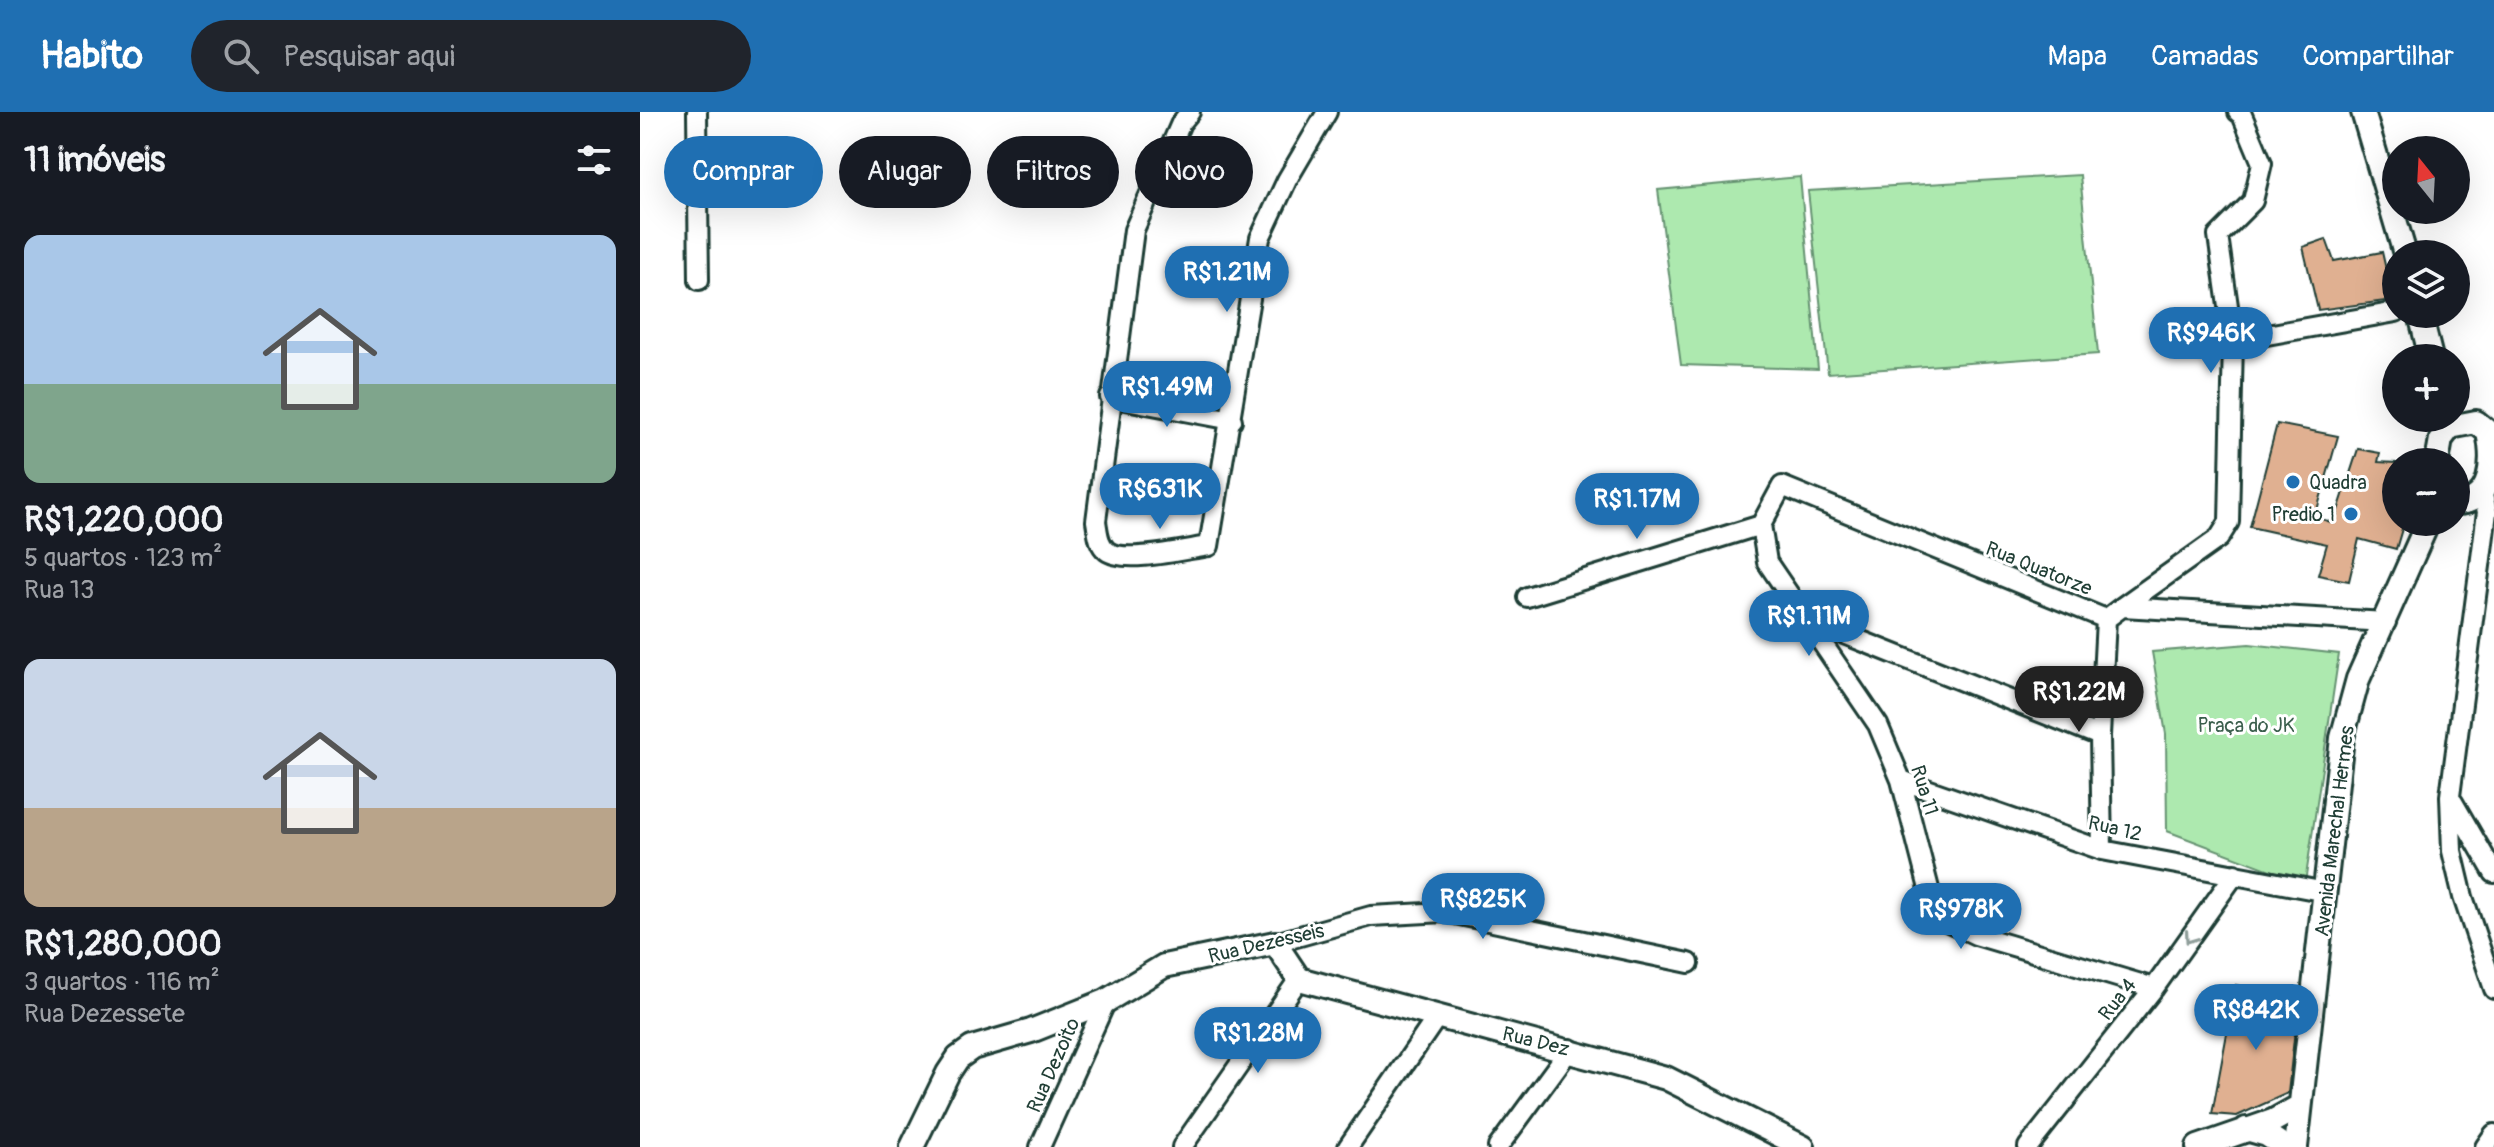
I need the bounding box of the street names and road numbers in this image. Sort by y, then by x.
street label: Rua Quatorze [1982,536,2096,601]
street label: Avenida Marechal Hermes [2309,724,2360,938]
street label: Rua 11 [1905,762,1944,818]
street label: Rua 12 [2086,810,2144,847]
street label: Rua Dezesseis [1206,918,1327,969]
street label: Rua 4 [2093,973,2142,1025]
street label: Rua Dezoito [1021,1014,1086,1117]
street label: Rua Dez [1500,1021,1572,1062]

